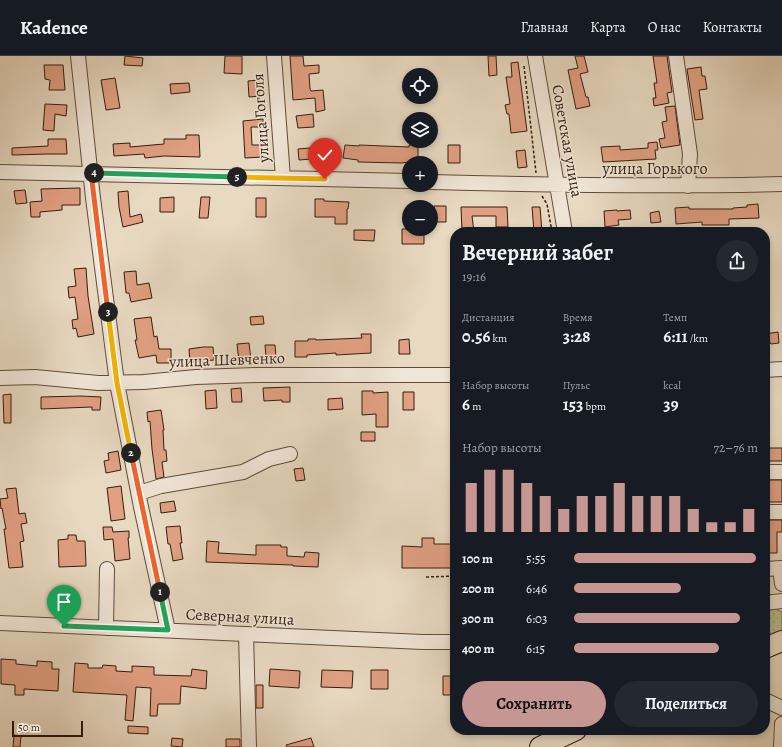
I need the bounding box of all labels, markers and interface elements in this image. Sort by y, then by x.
text: Kadence [20,15,88,41]
text: Главная [521,18,568,37]
text: Карта [590,18,626,37]
text: О нас [648,18,681,37]
text: Контакты [703,18,762,37]
map controls [402,68,438,236]
button: locate [402,68,438,104]
street label: улица Гоголя [247,72,275,164]
street label: Советская улица [546,83,588,200]
button: layers [402,112,438,148]
pin [308,138,342,179]
icon: check [314,144,336,166]
button: + [402,156,438,192]
street label: улица Горького [601,158,708,180]
pin: 4 [84,163,104,183]
text: 4 [91,165,97,180]
pin: 5 [227,167,247,187]
text: 5 [235,169,239,184]
button: − [402,200,438,236]
text: Вечерний забег [462,238,613,268]
button: share [716,240,758,282]
text: 19:16 [462,268,486,285]
pin: 3 [98,302,118,322]
text: 3 [106,304,110,319]
text: Дистанция [462,310,514,325]
text: Время [563,310,593,325]
text: Темп [663,310,687,325]
text: 0.56 [462,325,490,348]
text: 3:28 [563,325,590,348]
text: 6:11 [663,325,688,348]
text: km [490,331,507,346]
text: /km [688,331,708,346]
street label: улица Шевченко [168,347,285,373]
text: Набор высоты [462,378,529,393]
text: Пульс [563,378,590,393]
text: kcal [663,378,681,393]
text: 6 [462,393,470,416]
text: 153 [563,393,583,416]
text: 39 [663,393,679,416]
text: m [470,399,481,414]
text: bpm [583,399,606,414]
text: Набор высоты [462,439,542,456]
text: 72–76 m [714,439,758,456]
pin: 2 [121,443,141,463]
text: 2 [128,445,134,460]
text: 100 m [462,550,493,567]
text: 5:55 [526,550,546,567]
text: 200 m [462,580,495,597]
text: 6:46 [526,580,547,597]
pin: 1 [150,582,170,602]
text: 1 [158,584,162,599]
pin [47,585,81,626]
icon: arrive [53,591,75,613]
street label: Северная улица [185,603,295,631]
text: 300 m [462,610,494,627]
text: 6:03 [526,610,547,627]
text: 400 m [462,640,494,657]
text: 6:15 [526,640,545,657]
button: Сохранить [462,681,606,727]
button: Поделиться [614,681,758,727]
scale bar [12,719,83,738]
text: 50 m [18,720,40,735]

